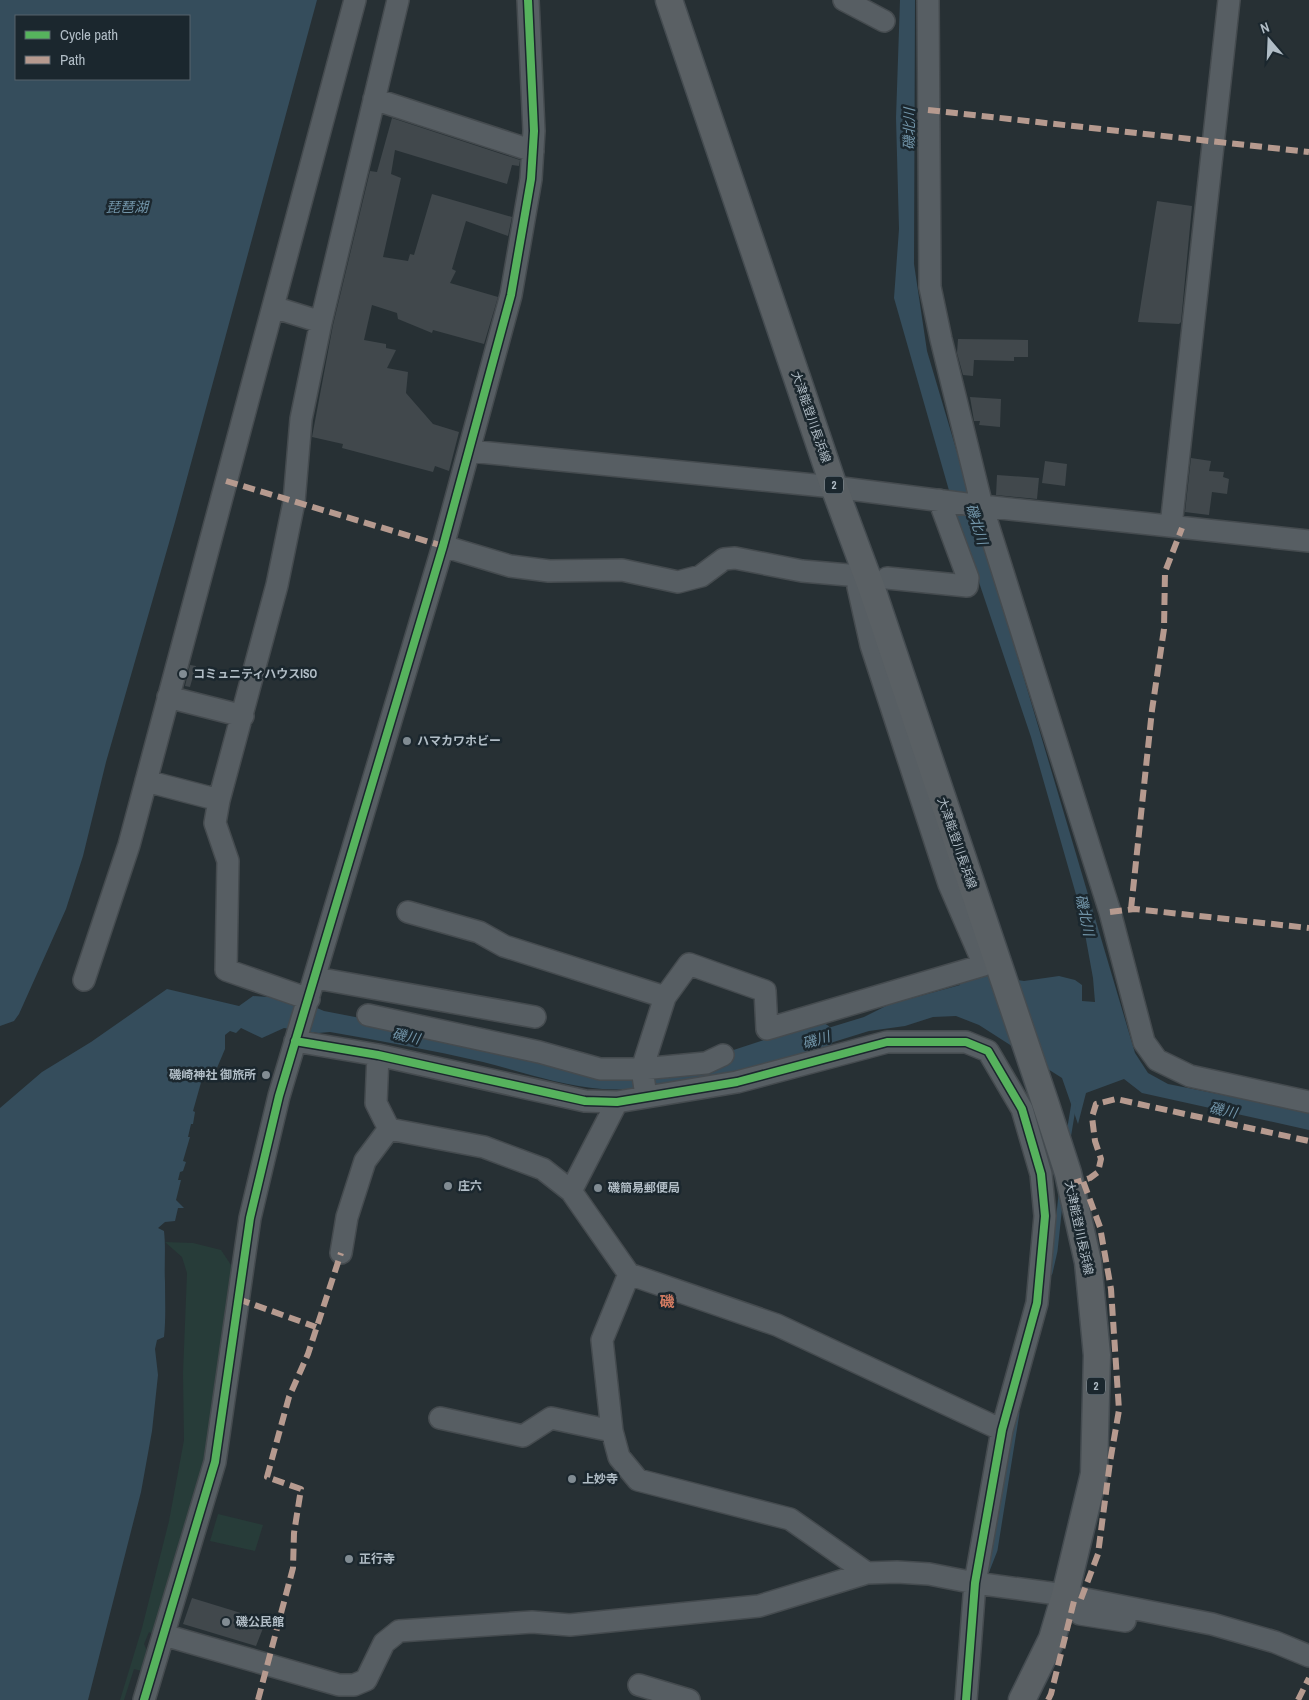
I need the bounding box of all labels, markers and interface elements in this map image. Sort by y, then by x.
legend [15,15,190,80]
north arrow [1244,15,1294,65]
text: N [1258,18,1272,38]
text: Cycle path [60,24,118,45]
text: Path [60,49,85,70]
water label: 磯北川 [900,106,918,150]
water label: 琵琶湖 [106,198,150,216]
street label: 大津能登川長浜線 [788,369,834,465]
road number: 2 [825,476,843,494]
water label: 磯北川 [962,501,992,549]
place label: コミュニティハウスISO [193,666,318,682]
marker: コミュニティハウスISO [177,668,189,680]
place label: ハマカワホビー [417,733,501,749]
marker: ハマカワホビー [401,735,413,747]
street label: 大津能登川長浜線 [934,795,980,891]
water label: 磯北川 [1072,893,1099,939]
water label: 磯川 [390,1024,424,1048]
water label: 磯川 [800,1027,834,1053]
place label: 磯崎神社 御旅所 [168,1067,256,1083]
marker: 磯崎神社 御旅所 [260,1069,272,1081]
water label: 磯川 [1207,1098,1241,1122]
place label: 庄六 [458,1178,482,1194]
street label: 大津能登川長浜線 [1061,1179,1097,1277]
marker: 庄六 [442,1180,454,1192]
place label: 磯簡易郵便局 [607,1180,680,1196]
marker: 磯簡易郵便局 [592,1182,604,1194]
district label: 磯 [659,1291,675,1312]
road number: 2 [1087,1378,1105,1394]
place label: 上妙寺 [582,1471,618,1487]
marker: 上妙寺 [566,1473,578,1485]
place label: 正行寺 [359,1551,395,1567]
marker: 正行寺 [343,1553,355,1565]
place label: 磯公民館 [235,1614,284,1630]
marker: 磯公民館 [220,1616,232,1628]

